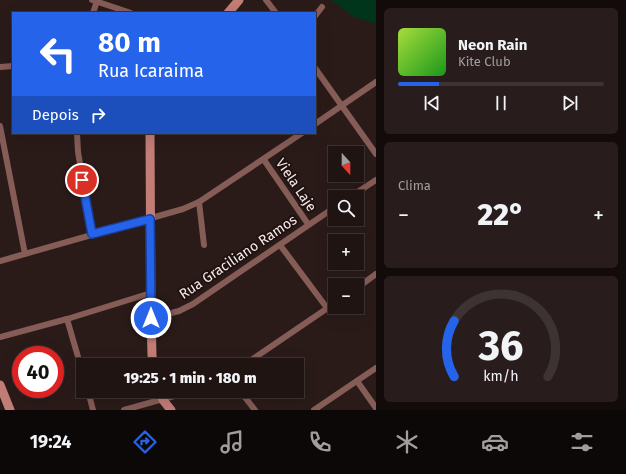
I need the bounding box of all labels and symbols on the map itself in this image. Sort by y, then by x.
north arrow [328,146,364,182]
street label: Viela Laje [272,155,320,215]
pin [65,163,99,197]
street label: Rua Graciliano Ramos [176,211,300,303]
position arrow [130,297,172,339]
speed limit sign: 40 [12,346,64,398]

